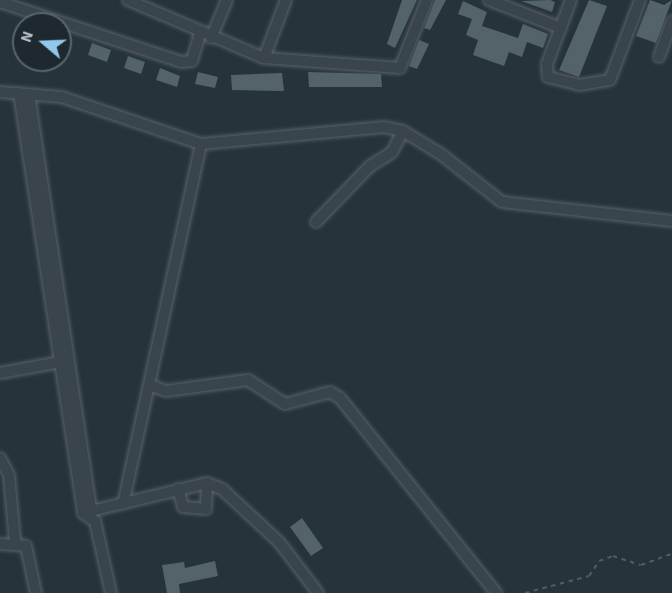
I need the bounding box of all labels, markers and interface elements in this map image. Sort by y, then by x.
north arrow [12,12,72,72]
text: N [15,28,39,45]

